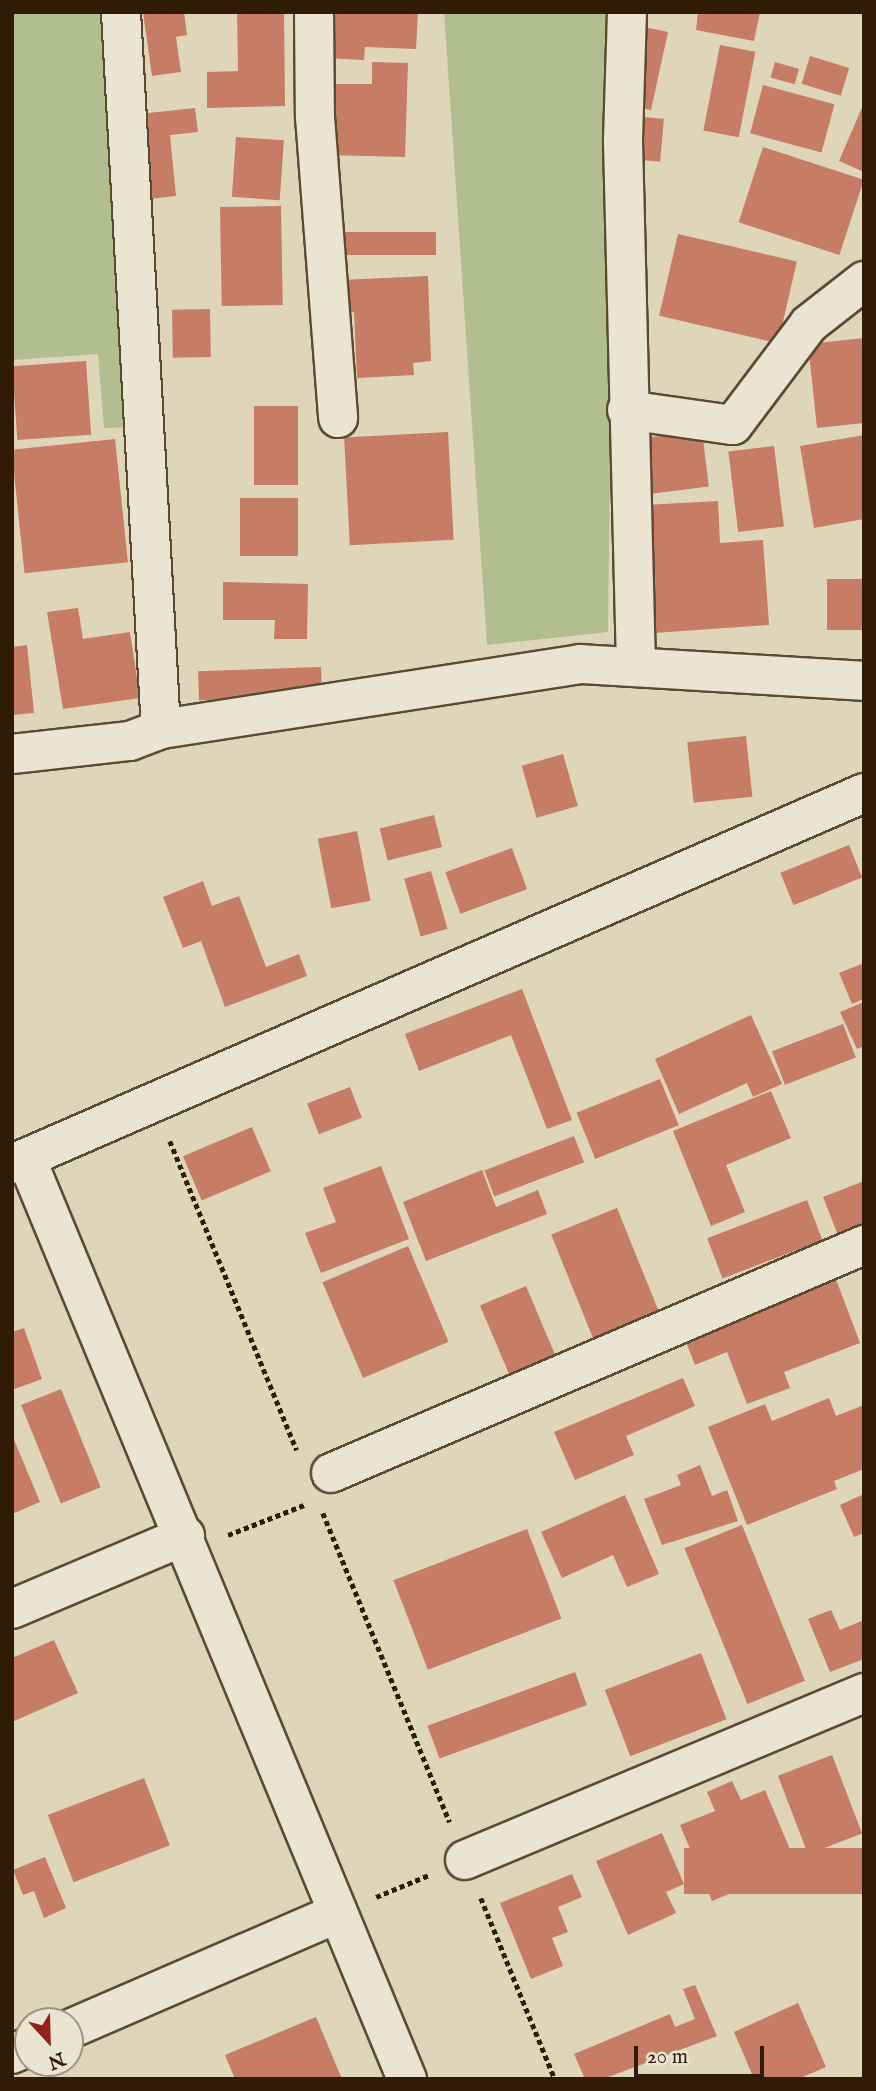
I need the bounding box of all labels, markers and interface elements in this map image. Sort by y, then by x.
north arrow [14,2007,84,2077]
scale bar [638,2032,768,2076]
text: 20 m [647,2044,688,2071]
text: N [44,2045,68,2074]

